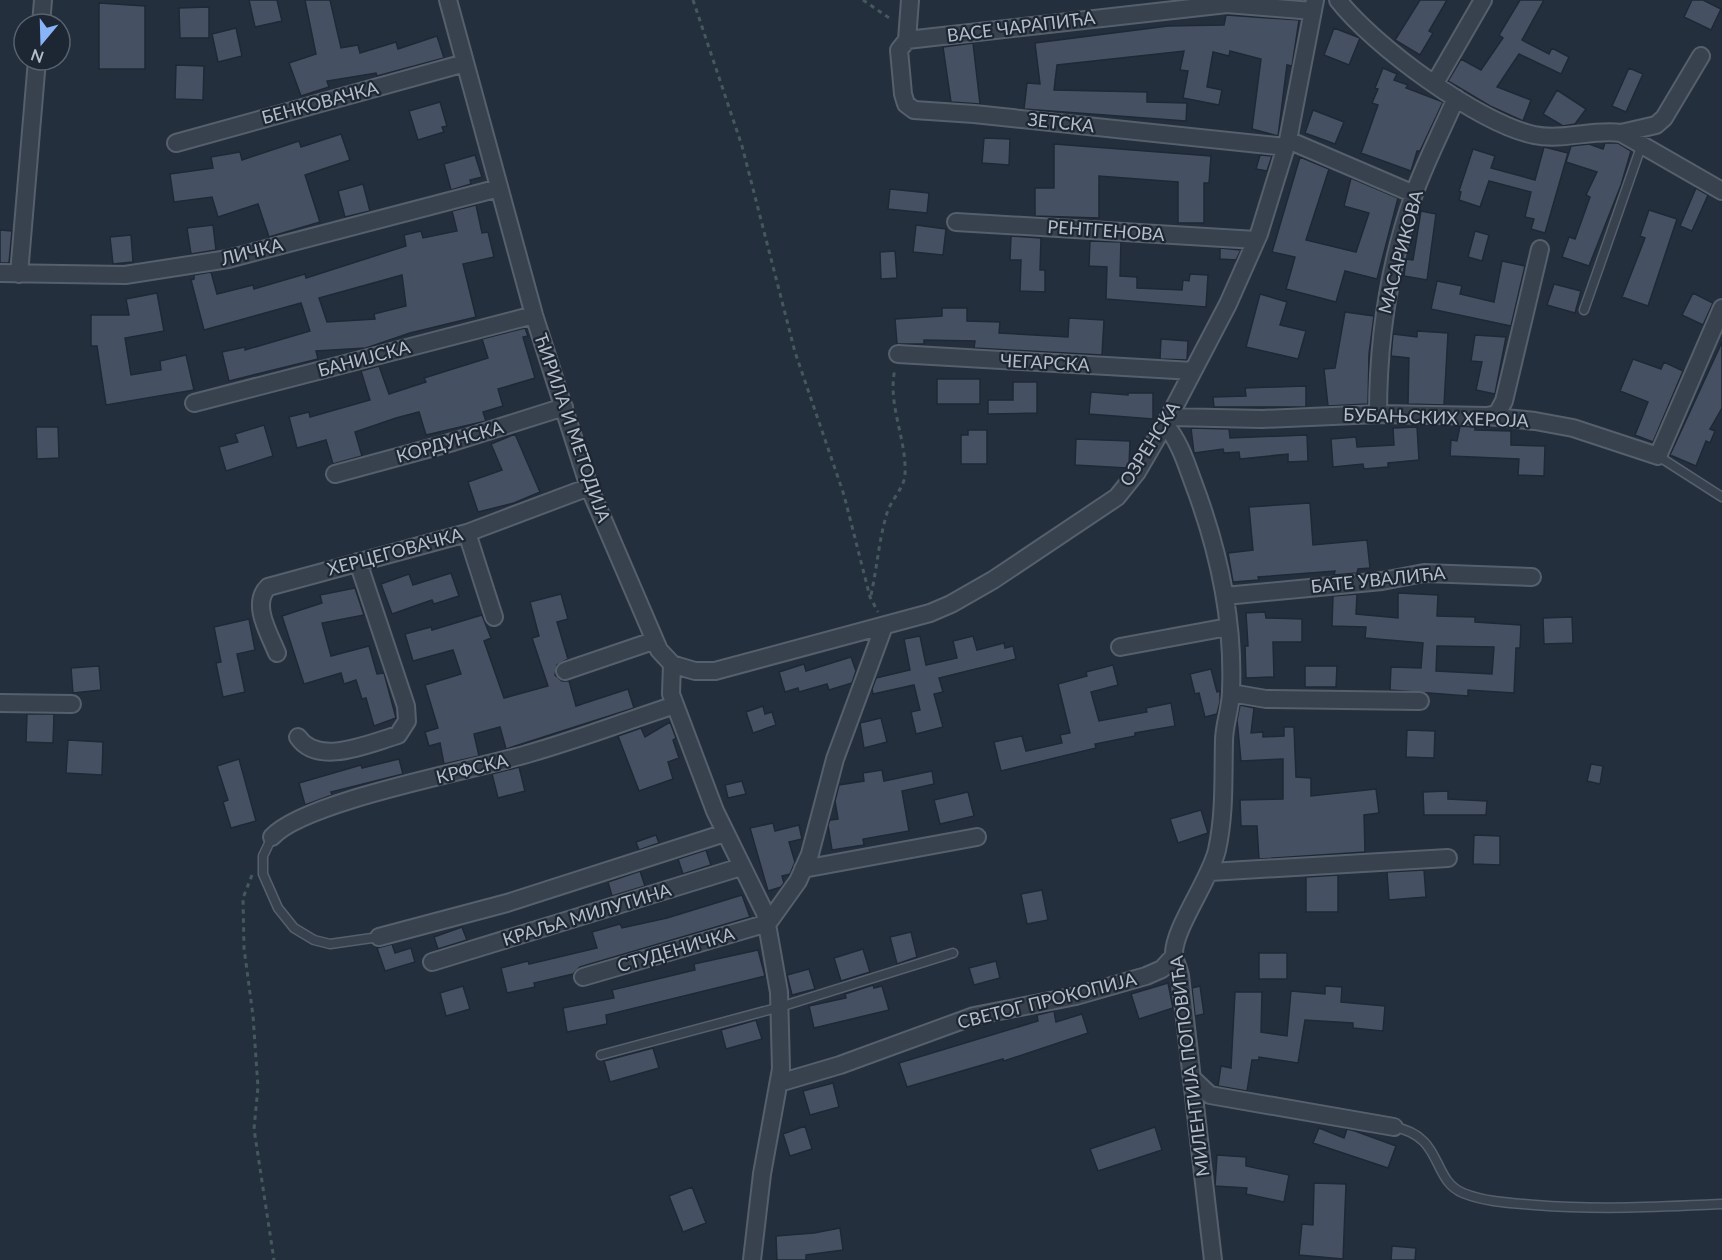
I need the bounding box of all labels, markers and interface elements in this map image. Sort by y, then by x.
street label: ВАСЕ ЧАРАПИЋА [946,6,1097,46]
north arrow [12,12,72,72]
text: N [28,46,46,68]
street label: БЕНКОВАЧКА [259,76,381,128]
street label: ЗЕТСКА [1027,108,1096,137]
street label: МАСАРИКОВА [1373,187,1427,316]
street label: РЕНТГЕНОВА [1047,215,1166,245]
street label: ЛИЧКА [218,233,286,270]
street label: ЋИРИЛА И МЕТОДИЈА [530,330,616,526]
street label: БАНИЈСКА [315,335,413,381]
street label: ЧЕГАРСКА [1000,349,1091,375]
street label: ОЗРЕНСКА [1114,396,1184,490]
street label: БУБАЊСКИХ ХЕРОЈА [1343,403,1530,431]
street label: КОРДУНСКА [394,415,507,467]
street label: ХЕРЦЕГОВАЧКА [324,522,466,580]
street label: БАТЕ УВАЛИЋА [1310,561,1447,597]
street label: КРФСКА [434,748,511,788]
street label: КРАЉА МИЛУТИНА [500,878,674,950]
street label: СТУДЕНИЧКА [615,922,738,976]
street label: МИЛЕНТИЈА ПОПОВИЋА [1164,954,1213,1178]
street label: СВЕТОГ ПРОКОПИЈА [955,967,1139,1033]

